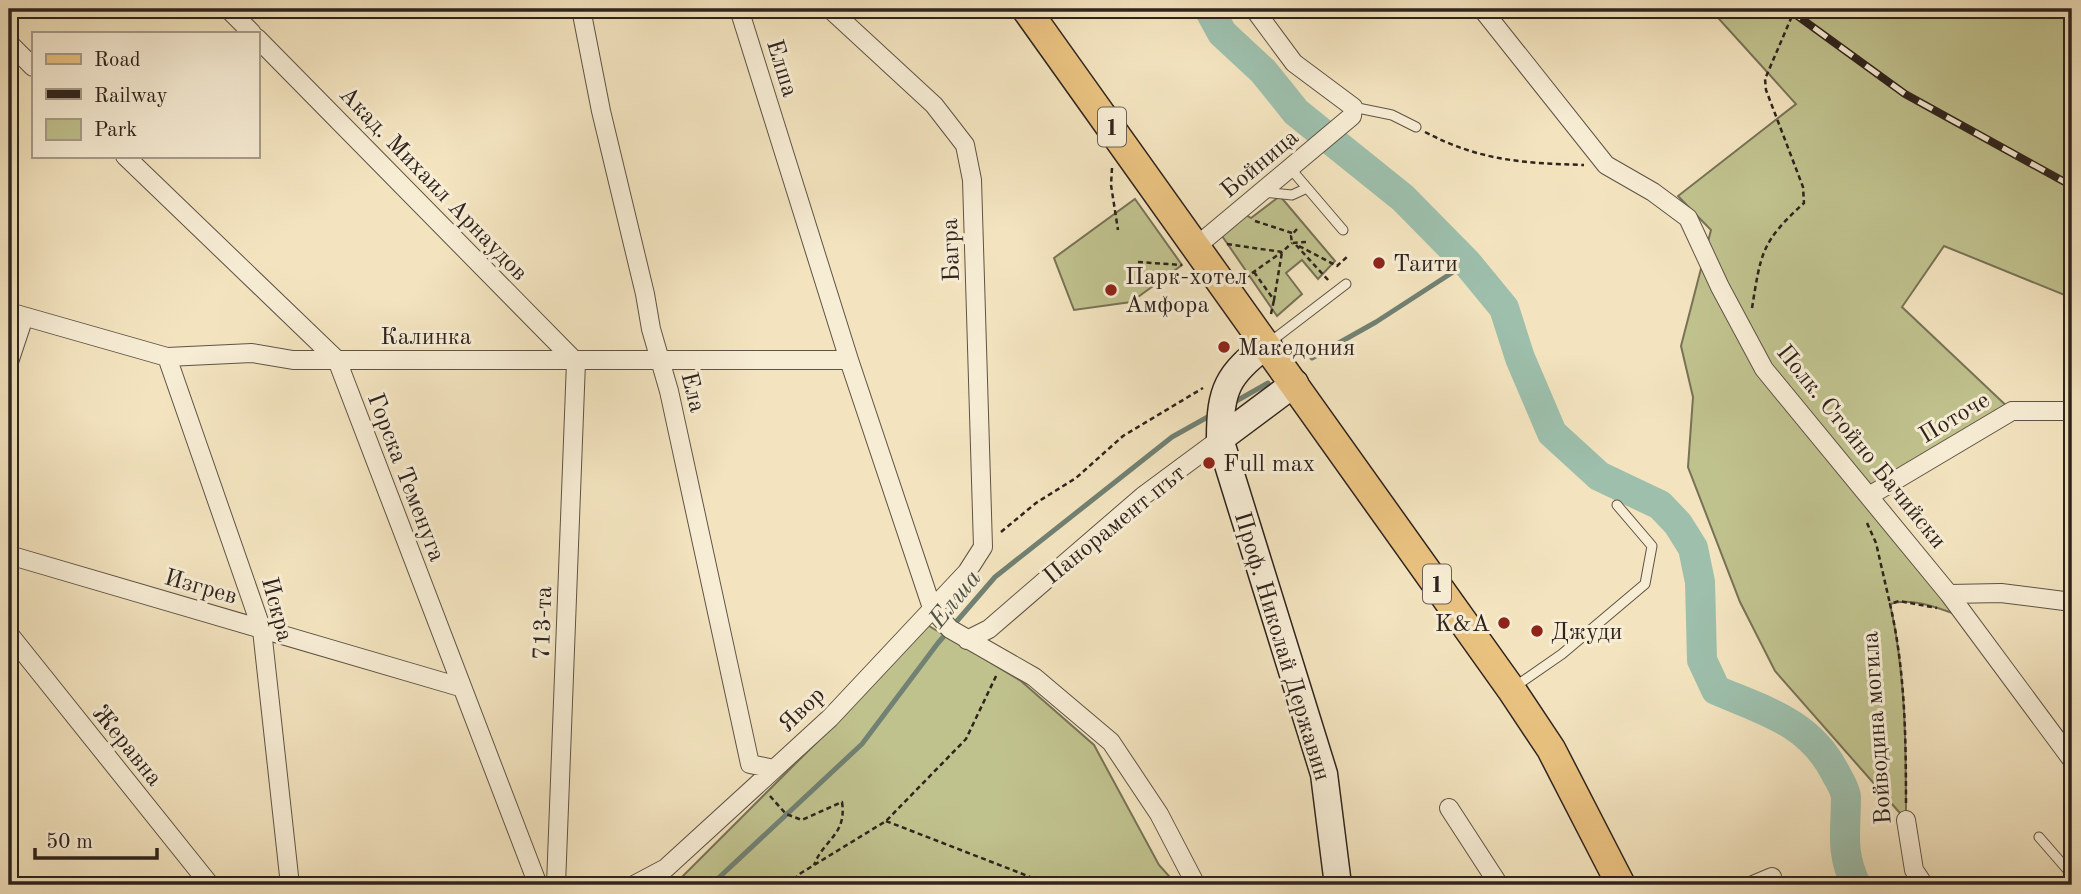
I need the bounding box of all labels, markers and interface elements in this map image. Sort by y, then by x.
legend [32,32,259,158]
street label: Елша [761,37,801,100]
text: Road [94,50,141,71]
street label: Акад. Михаил Арнаудов [334,83,531,286]
text: Railway [94,86,168,107]
road number: 1 [1098,108,1126,146]
text: Park [94,120,137,141]
street label: Бойница [1217,125,1304,204]
street label: Багра [939,218,965,282]
place label: Таити [1393,253,1458,277]
marker: Таити [1371,255,1387,271]
place label: Парк-хотел Амфора [1125,266,1247,318]
marker: Парк-хотел Амфора [1103,282,1119,298]
street label: Калинка [380,326,472,350]
place label: Македония [1238,337,1355,361]
marker: Македония [1216,339,1232,355]
street label: Полк. Стойно Бачийски [1771,341,1950,554]
street label: Ела [676,370,709,415]
street label: Поточе [1916,389,1994,449]
street label: Горска Теменуга [362,390,448,565]
place label: Full max [1223,453,1315,477]
marker: Full max [1201,455,1217,471]
street label: Панорамент път [1040,461,1191,590]
street label: Проф. Николай Державин [1229,509,1333,784]
road number: 1 [1423,564,1451,604]
water label: Елша [924,565,987,634]
street label: Изгрев [161,566,239,610]
street label: Искра [256,575,296,644]
street label: 713-та [531,586,557,660]
place label: K&A [1435,613,1490,637]
marker: K&A [1496,615,1512,631]
place label: Джуди [1551,621,1622,645]
marker: Джуди [1529,623,1545,639]
street label: Войводина могила [1859,630,1897,825]
street label: Явор [775,683,830,738]
street label: Жеравна [87,701,166,791]
scale bar [35,817,158,861]
text: 50 m [46,832,93,853]

